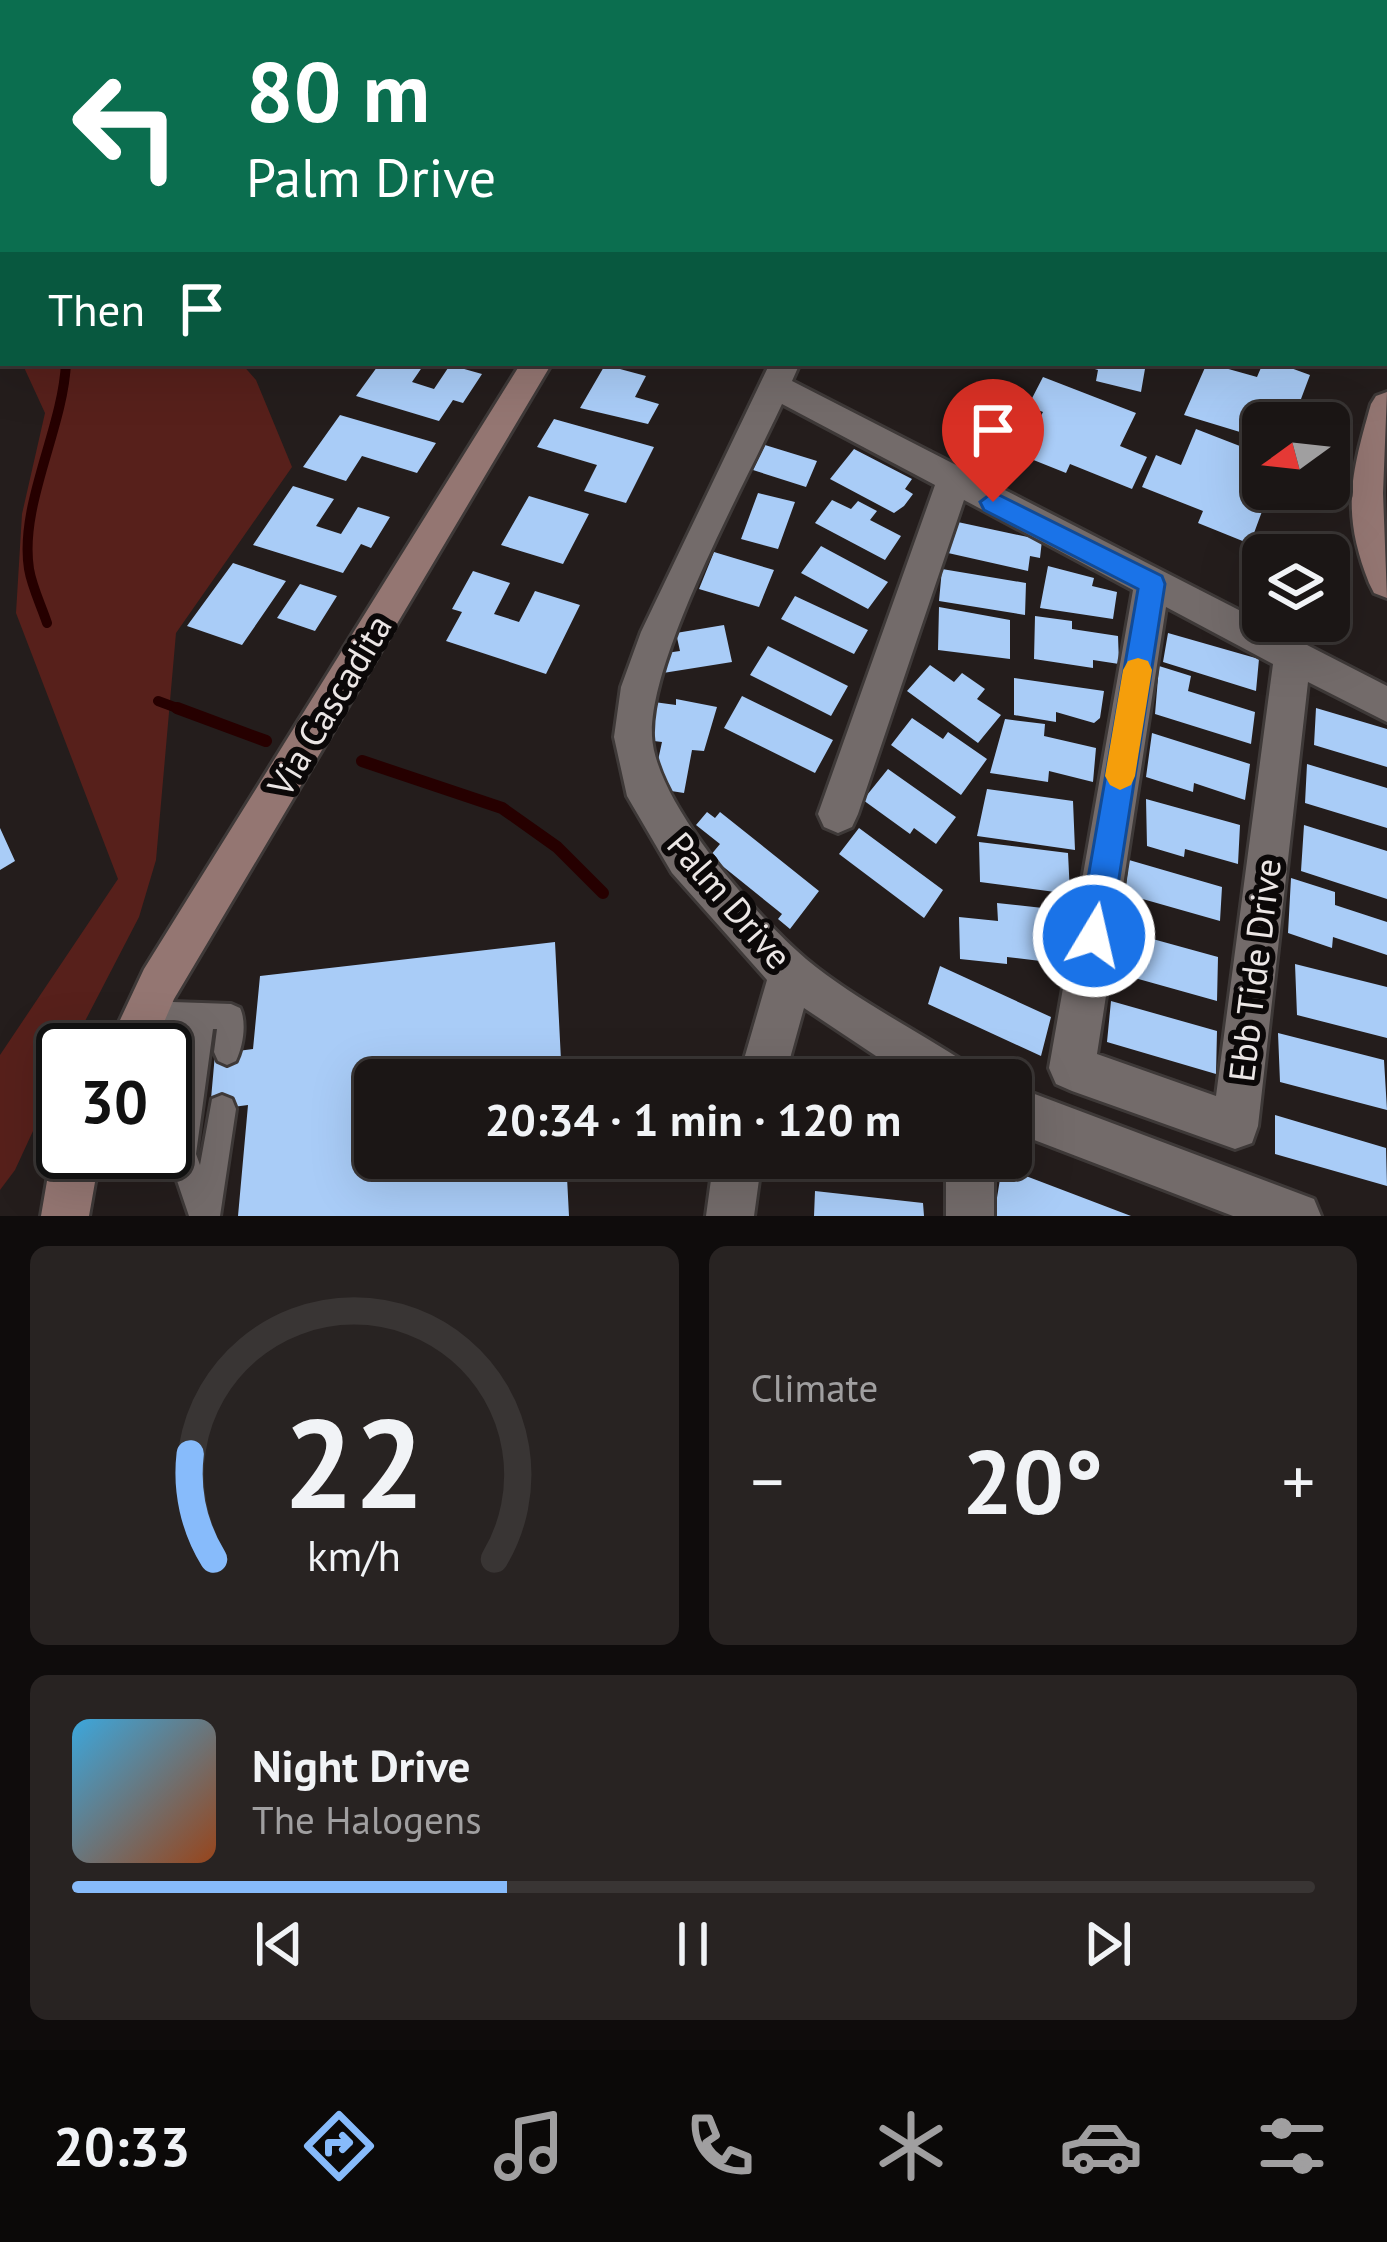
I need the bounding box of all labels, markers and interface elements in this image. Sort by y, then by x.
text: 80 m [246,36,430,145]
icon: left [48,48,204,204]
text: Palm Drive [246,142,496,212]
icon: arrive [169,276,235,342]
text: Then [48,280,145,338]
pin [942,379,1044,502]
icon: arrive [960,397,1026,463]
north arrow [1242,402,1350,510]
map controls [1242,402,1350,642]
button: layers [1242,534,1350,642]
street label: Via Cascadita [256,606,402,805]
street label: Palm Drive [658,822,802,978]
street label: Ebb Tide Drive [1217,856,1291,1084]
position arrow [1031,873,1157,999]
speed limit sign: 30 [36,1023,192,1179]
text: 20:34 · 1 min · 120 m [485,1090,901,1148]
text: Climate [751,1362,878,1413]
text: 22 [283,1381,425,1542]
text: 20° [962,1422,1103,1539]
text: − [751,1438,784,1523]
text: + [1282,1438,1315,1523]
text: km/h [307,1526,401,1582]
text: Night Drive [252,1736,470,1794]
text: The Halogens [252,1794,482,1845]
icon: previous [246,1911,312,1977]
icon: pause [660,1911,726,1977]
icon: next [1075,1911,1141,1977]
icon: directions [297,2104,381,2188]
icon: music [487,2104,571,2188]
icon: phone [678,2104,762,2188]
icon: climate [869,2104,953,2188]
icon: car [1059,2104,1143,2188]
icon: filters [1250,2104,1334,2188]
text: 20:33 [53,2111,190,2181]

